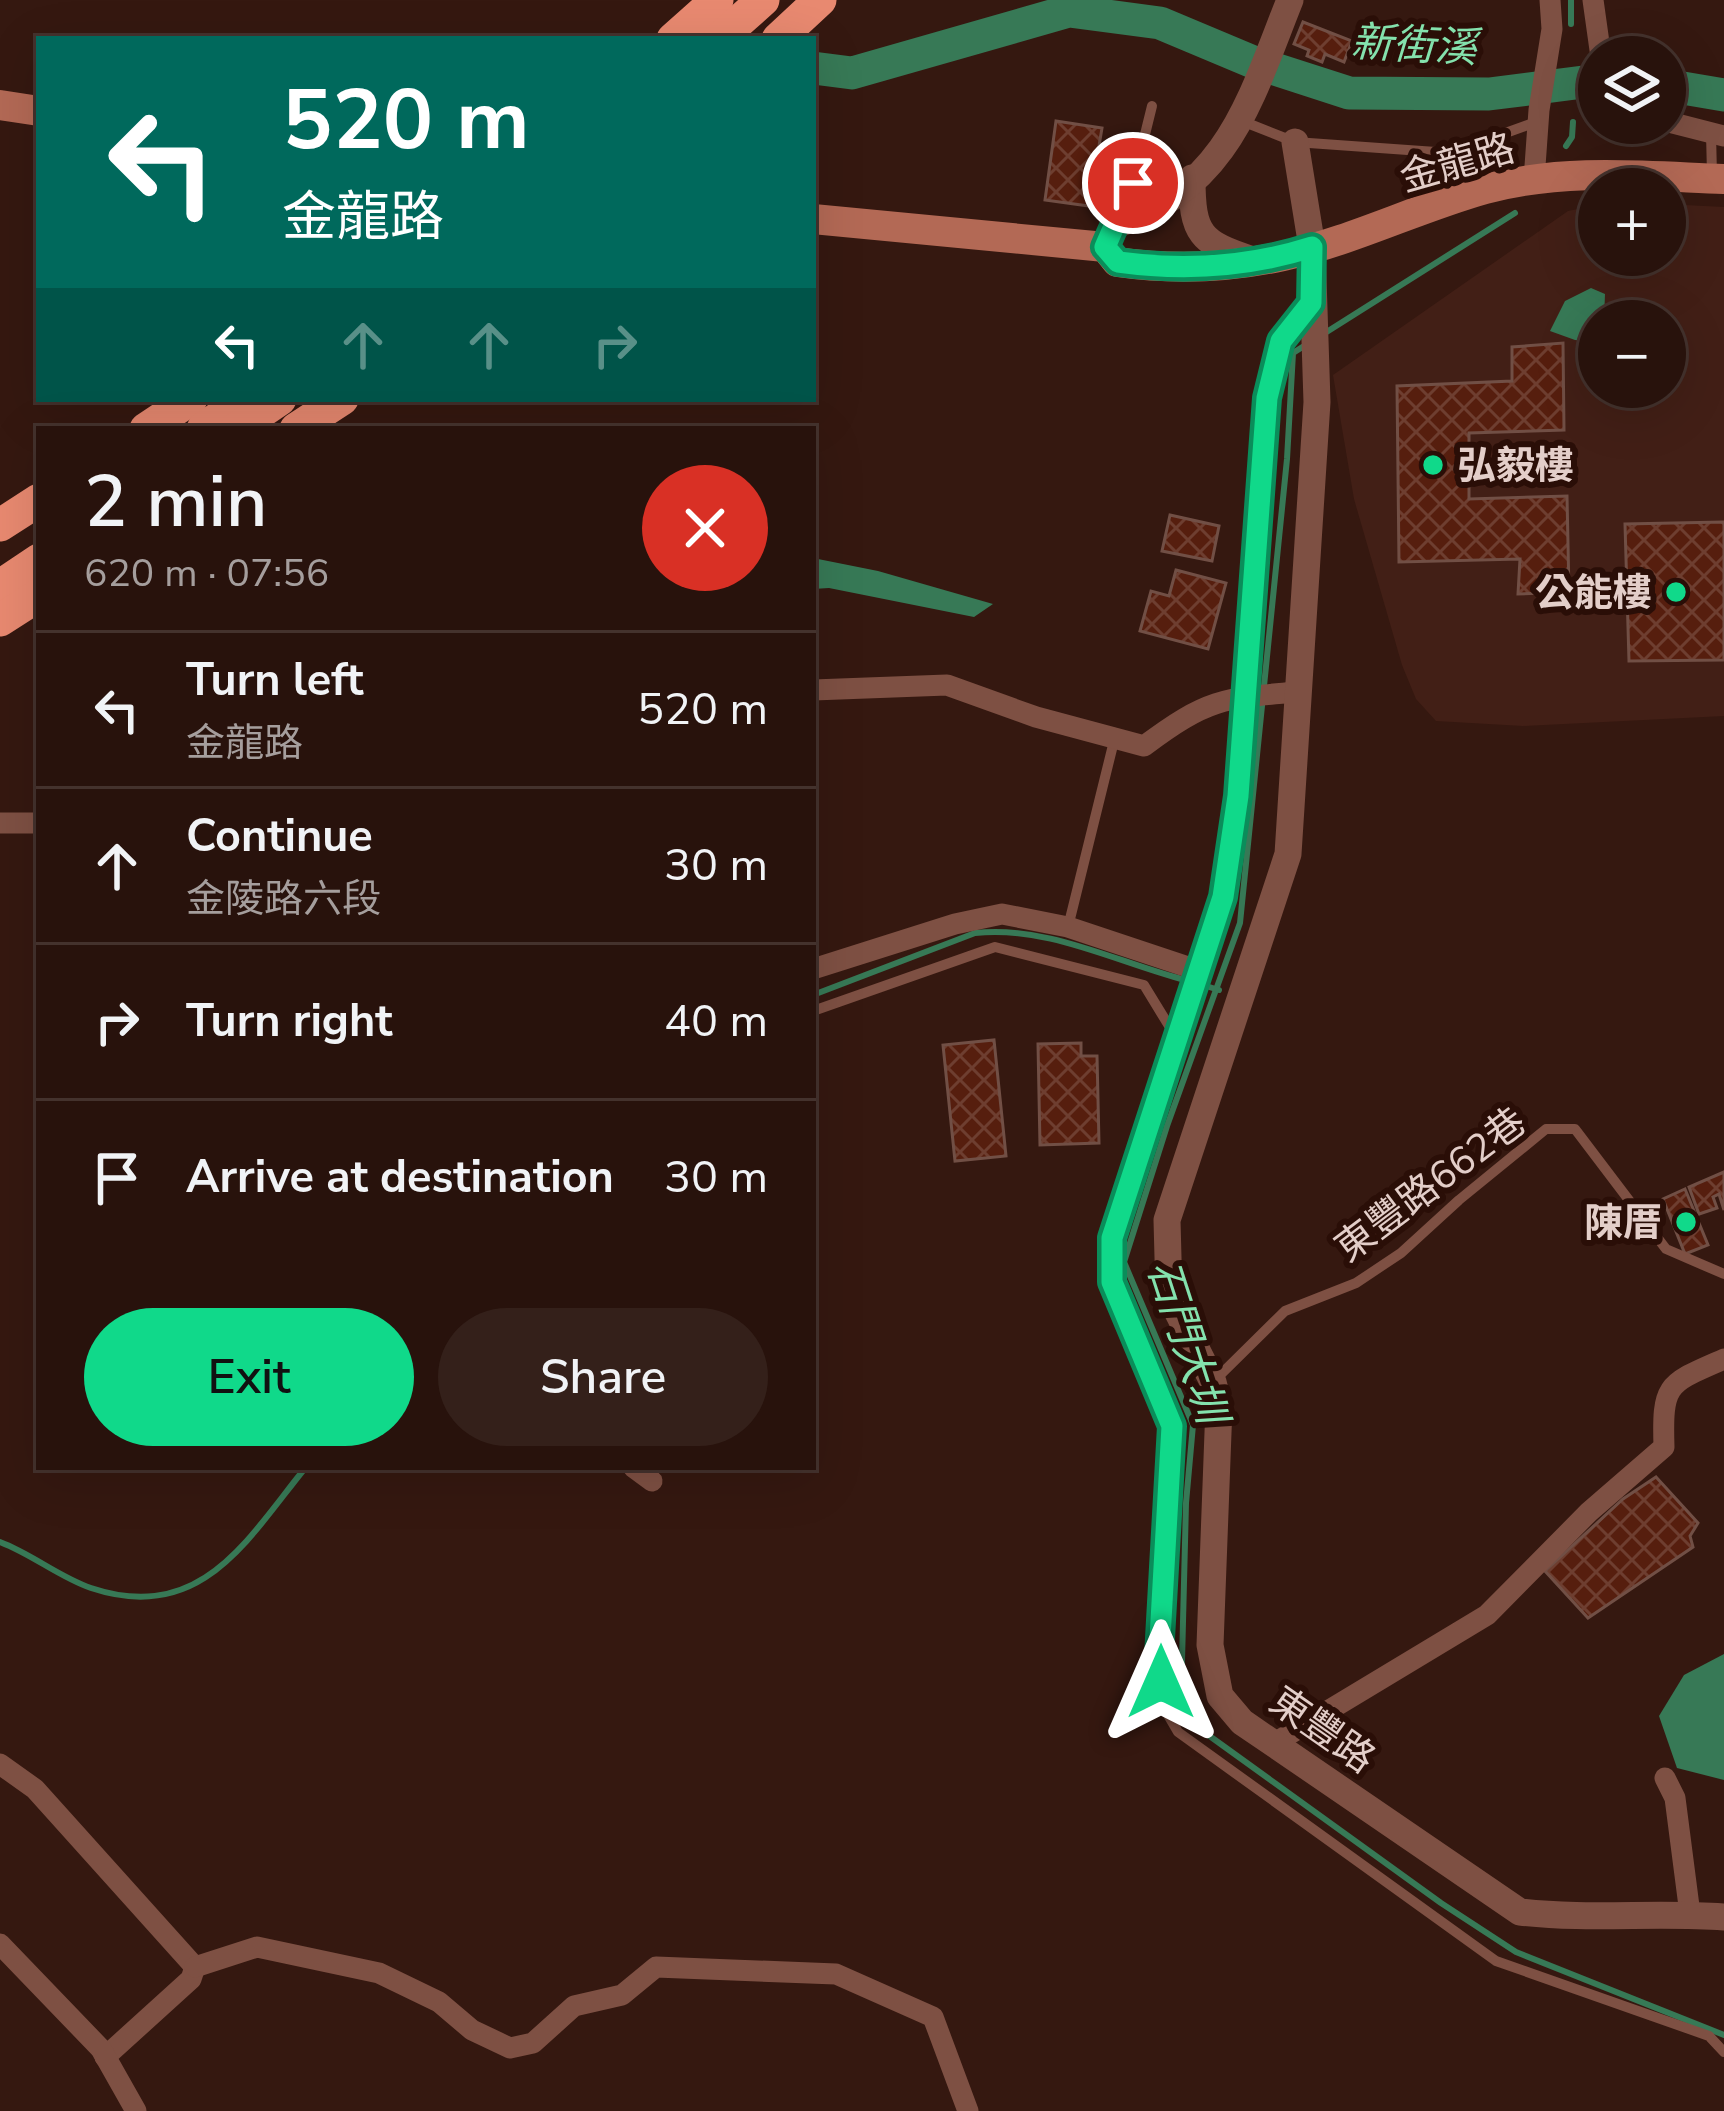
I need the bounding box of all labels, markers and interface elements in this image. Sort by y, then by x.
water label: 新街溪 [1350,14,1483,78]
map controls [1578,36,1686,408]
button: layers [1578,36,1686,144]
text: 520 m [282,63,530,178]
icon: left [84,84,240,240]
street label: 金龍路 [1394,122,1521,205]
pin [1082,132,1184,234]
icon: arrive [1100,150,1166,216]
button: + [1578,168,1686,276]
text: 金龍路 [282,180,444,254]
button: − [1578,300,1686,408]
icon: left [204,312,270,378]
icon: ahead [330,312,396,378]
icon: ahead [456,312,522,378]
icon: right [582,312,648,378]
place label: 弘毅樓 [1457,440,1574,493]
marker: 弘毅樓 [1420,452,1446,478]
text: 2 min [84,453,267,551]
button: close [642,465,768,591]
text: 620 m · 07:56 [84,547,329,600]
place label: 公能樓 [1535,567,1652,620]
marker: 公能樓 [1663,579,1689,605]
text: Turn left [186,650,364,711]
icon: left [84,677,150,743]
text: 520 m [637,679,768,740]
text: 金龍路 [186,717,303,770]
text: Continue [186,806,373,867]
icon: ahead [84,833,150,899]
text: 30 m [664,835,768,896]
text: 金陵路六段 [186,873,381,926]
icon: right [84,989,150,1055]
text: Turn right [186,991,393,1052]
text: 40 m [664,991,768,1052]
street label: 東豐路662巷 [1325,1096,1537,1274]
icon: arrive [84,1145,150,1211]
text: Arrive at destination [186,1147,614,1208]
text: 30 m [664,1147,768,1208]
place label: 陳厝 [1584,1197,1662,1250]
marker: 陳厝 [1673,1209,1699,1235]
water label: 石門大圳 [1134,1253,1241,1436]
button: Exit [84,1308,414,1446]
button: Share [438,1308,768,1446]
position arrow [1098,1619,1224,1745]
street label: 東豐路 [1259,1675,1385,1785]

